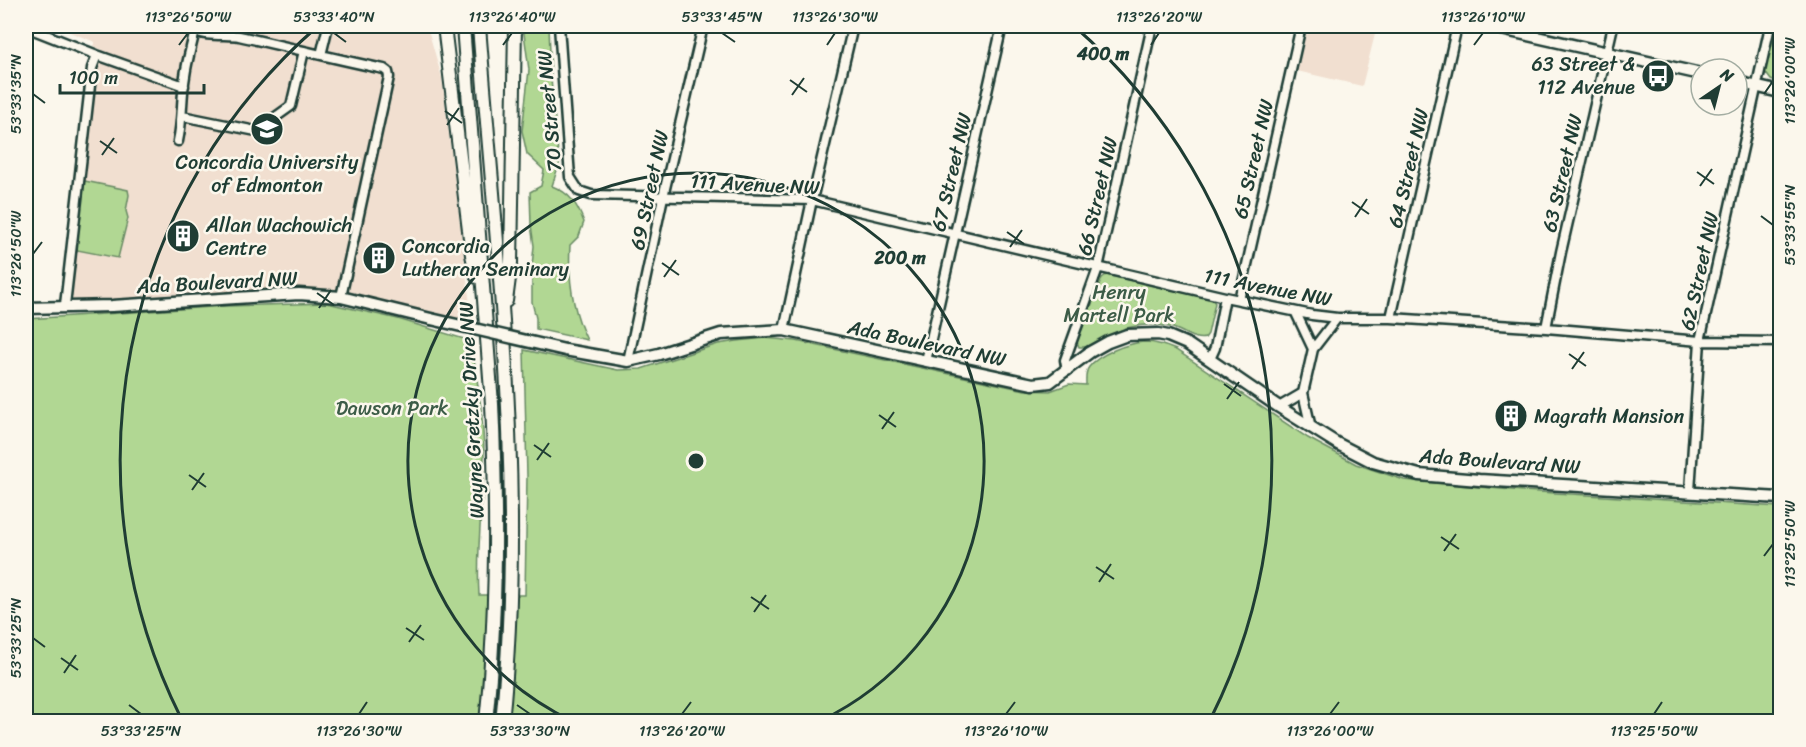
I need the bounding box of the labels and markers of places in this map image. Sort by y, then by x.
place label: 63 Street & 112 Avenue [1531,47,1635,105]
bus stop icon: 63 Street & 112 Avenue [1640,58,1676,94]
school or university icon: Concordia University of Edmonton [249,111,285,147]
place label: Concordia University of Edmonton [176,145,359,203]
place label: Allan Wachowich Centre [205,208,352,266]
building icon: Allan Wachowich Centre [165,218,201,254]
place label: Concordia Lutheran Seminary [402,229,569,287]
building icon: Concordia Lutheran Seminary [361,240,397,276]
building icon: Magrath Mansion [1493,398,1529,434]
place label: Magrath Mansion [1534,399,1684,434]
centre of rings [686,451,706,471]

